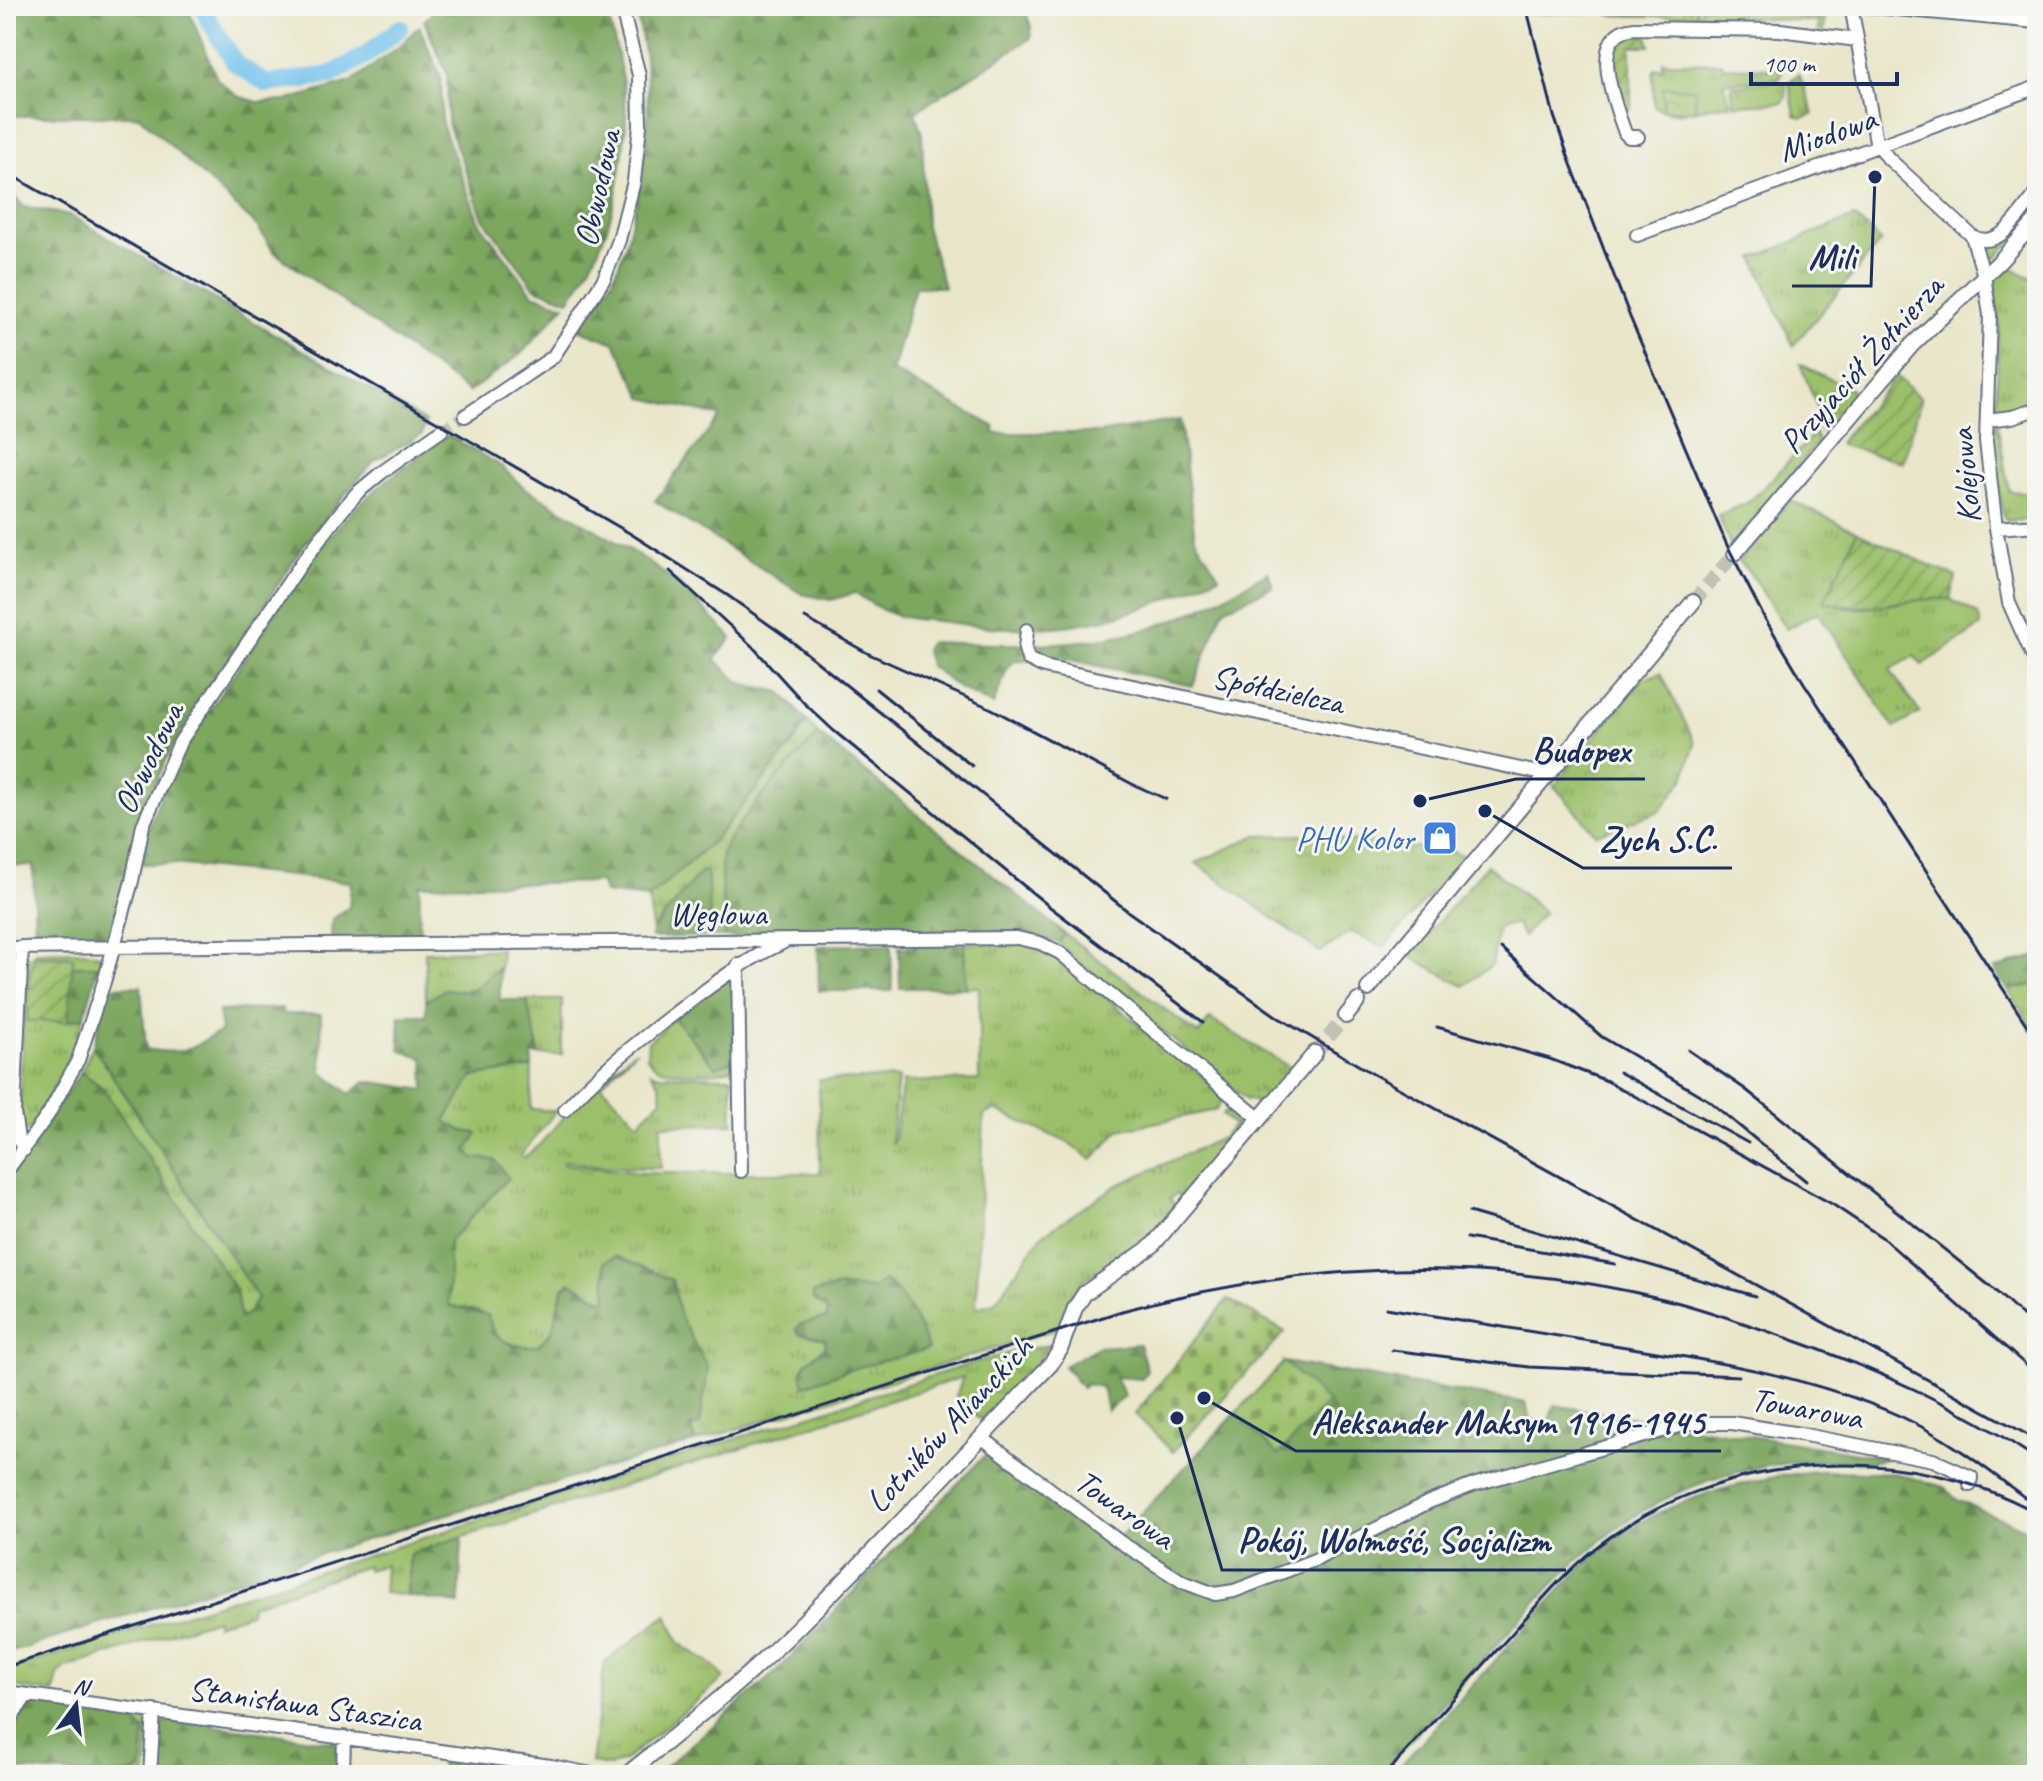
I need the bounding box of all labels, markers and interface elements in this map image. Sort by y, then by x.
scale bar [1751,36,1897,86]
text: 100 m [1763,49,1817,79]
street label: Miodowa [1772,96,1884,171]
street label: Obwodowa [564,123,631,250]
callout: Mili [1792,226,1871,286]
text: Mili [1808,234,1860,280]
street label: Przyjaciół Żołnierza [1770,264,1954,462]
street label: Kolejowa [1939,424,1991,525]
street label: Spółdzielcza [1208,654,1350,724]
street label: Obwodowa [103,693,195,821]
callout: Budopex [1516,719,1645,779]
text: Budopex [1532,727,1633,773]
callout: Zych S.C. [1583,808,1732,868]
text: Zych S.C. [1599,816,1718,862]
place label: PHU Kolor [1296,817,1417,860]
shop icon: PHU Kolor [1421,819,1459,857]
street label: Węglowa [670,892,769,935]
street label: Lotników Alianckich [856,1325,1044,1522]
street label: Towarowa [1748,1377,1868,1439]
callout: Aleksander Maksym 1916-1945 [1296,1391,1721,1451]
text: Aleksander Maksym 1916-1945 [1312,1399,1708,1445]
street label: Towarowa [1067,1459,1185,1560]
callout: Pokój, Wolmość, Socjalizm [1222,1510,1566,1570]
text: Pokój, Wolmość, Socjalizm [1238,1517,1552,1563]
north arrow [36,1665,116,1745]
street label: Stanisława Staszica [186,1666,426,1742]
text: N [71,1671,94,1703]

